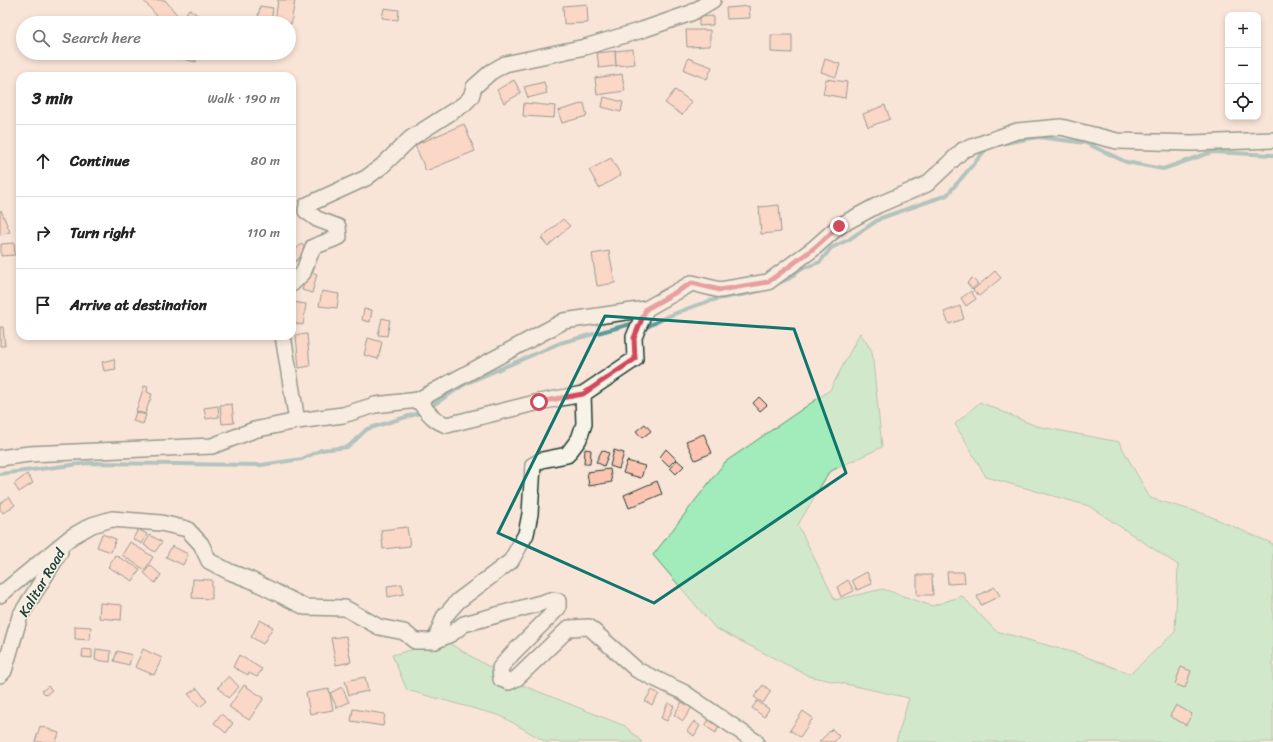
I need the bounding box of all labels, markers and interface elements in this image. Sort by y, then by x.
map controls [1225,12,1261,120]
button: + [1225,12,1261,48]
search box [16,16,296,60]
text: Search here [62,25,141,51]
icon: search [30,27,52,49]
button: − [1225,48,1261,84]
text: 3 min [32,83,73,113]
button: locate [1225,84,1261,120]
text: Walk · 190 m [207,87,280,110]
text: Continue [70,148,130,174]
text: 80 m [251,149,280,172]
icon: ahead [32,150,54,172]
route end [830,217,848,235]
text: Turn right [70,220,135,246]
text: 110 m [247,221,280,244]
icon: right [32,222,54,244]
text: Arrive at destination [70,292,207,318]
icon: arrive [32,294,54,316]
route start [530,393,548,411]
street label: Kalitar Road [12,543,73,622]

